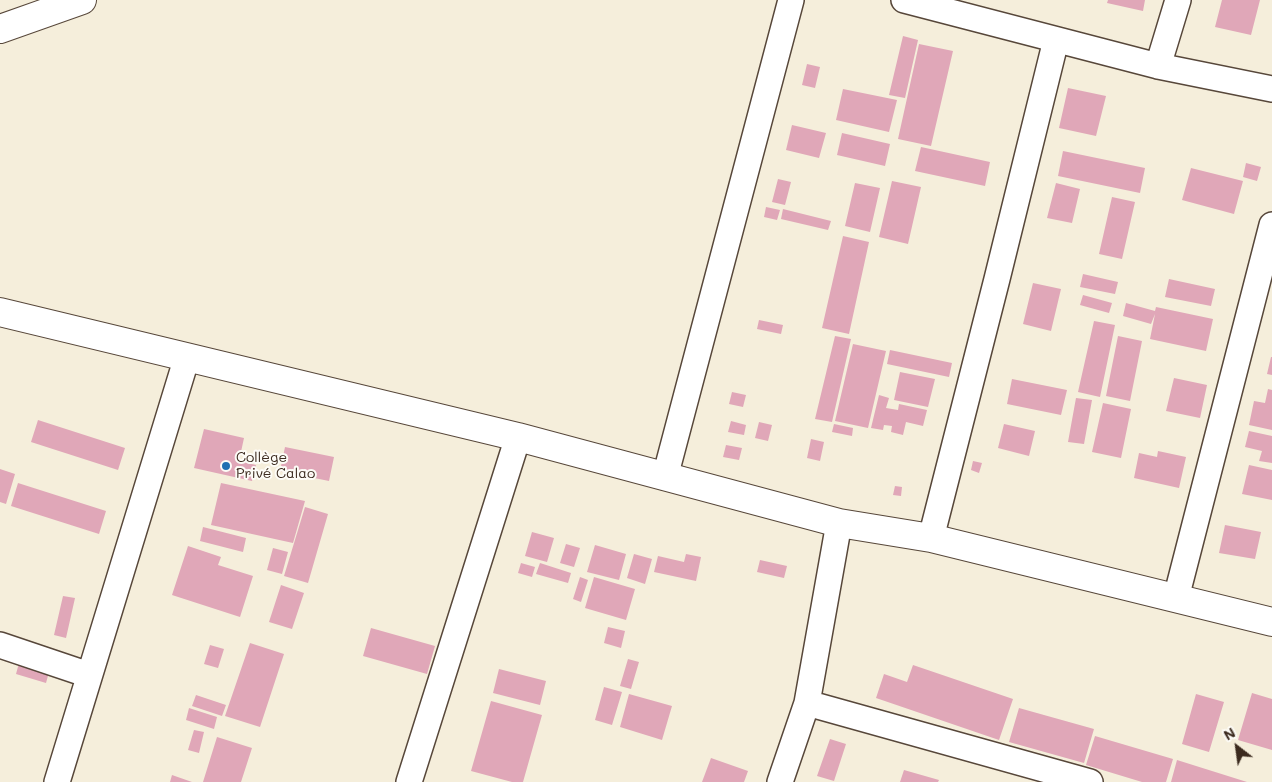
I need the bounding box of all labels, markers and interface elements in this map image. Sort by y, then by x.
place label: Collège Privé Calao [236,450,315,482]
marker: Collège Privé Calao [220,460,232,472]
north arrow [1212,722,1262,772]
text: N [1220,723,1239,744]

